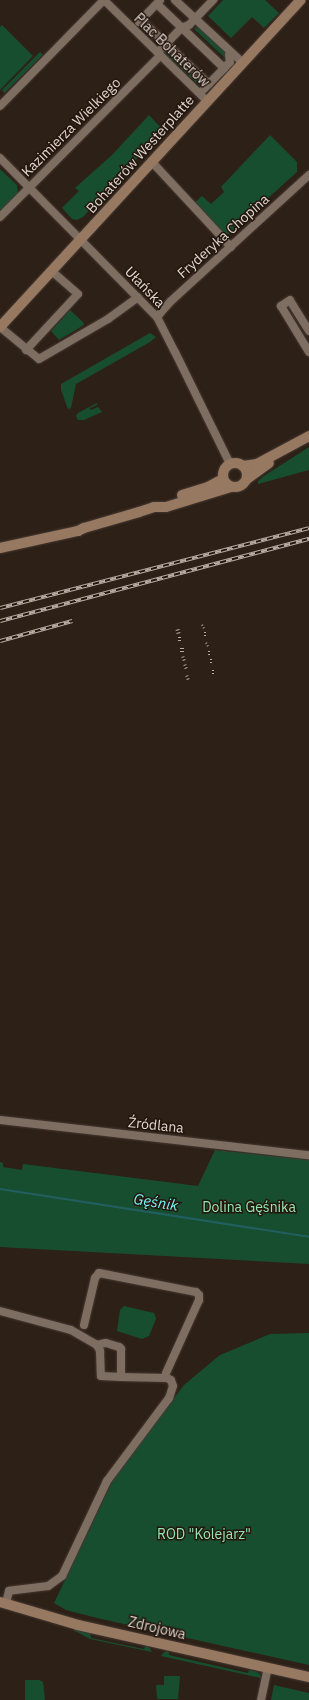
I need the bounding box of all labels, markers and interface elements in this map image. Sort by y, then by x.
street label: Plac Bohaterów [131,10,213,90]
street label: Kazimierza Wielkiego [18,74,124,180]
street label: Bohaterów Westerplatte [83,92,197,216]
street label: Fryderyka Chopina [174,190,272,282]
street label: Ułańska [121,263,169,311]
street label: Źródlana [127,1114,185,1136]
water label: Gęśnik [132,1190,180,1214]
park label: Dolina Gęśnika [202,1199,296,1215]
park label: ROD "Kolejarz" [157,1526,251,1542]
street label: Zdrojowa [127,1613,187,1643]

